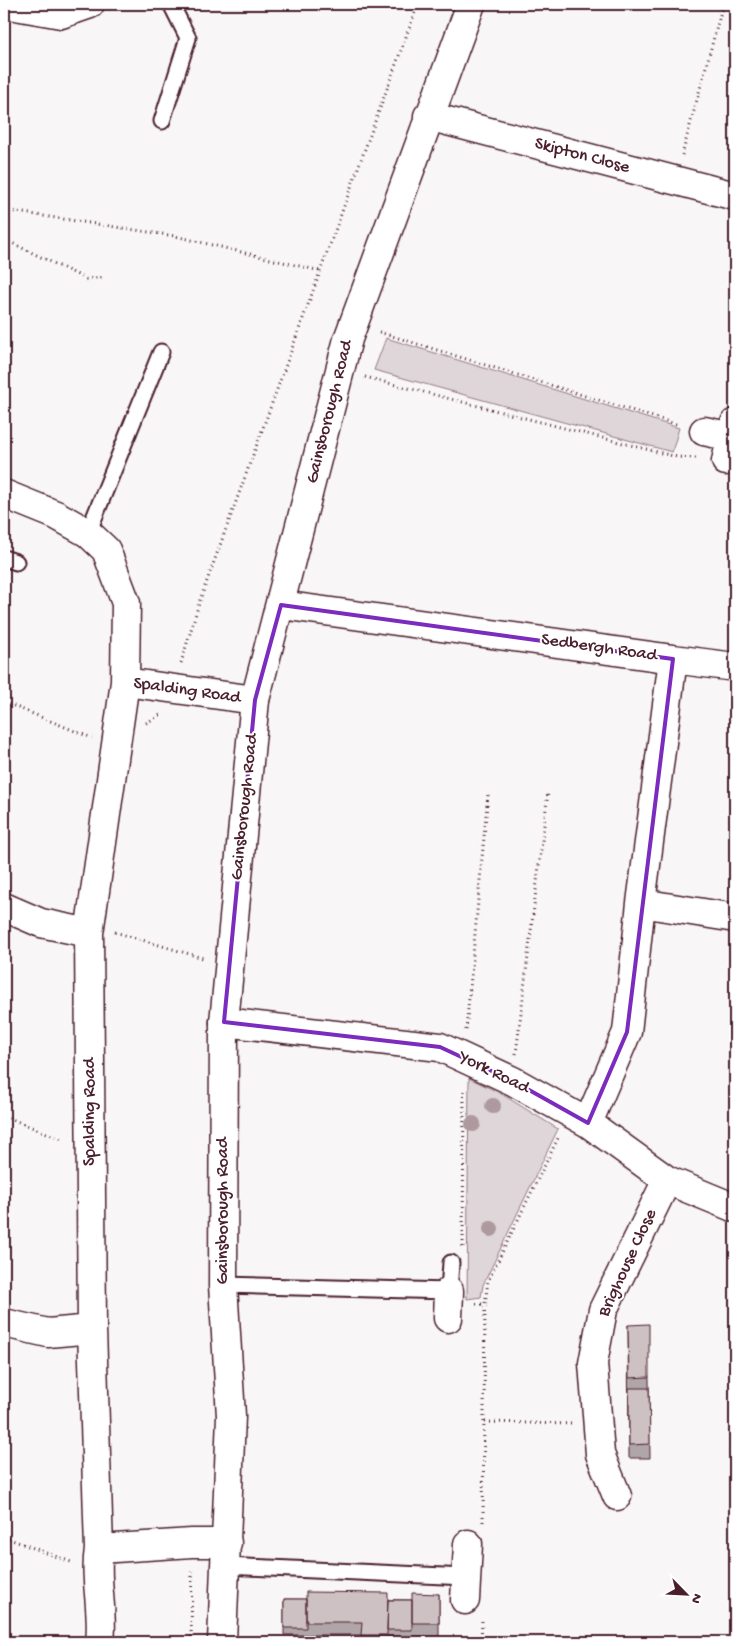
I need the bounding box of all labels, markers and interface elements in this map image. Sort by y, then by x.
street label: Skipton Close [532,133,633,179]
street label: Gainsborough Road [302,337,358,486]
street label: Sedbergh Road [540,629,660,667]
street label: Spalding Road [132,673,243,709]
street label: Gainsborough Road [227,731,263,881]
street label: York Road [454,1046,534,1100]
street label: Spalding Road [80,1057,101,1166]
street label: Gainsborough Road [213,1136,234,1284]
street label: Brighouse Close [593,1205,662,1321]
north arrow [662,1568,712,1618]
text: N [686,1591,705,1606]

